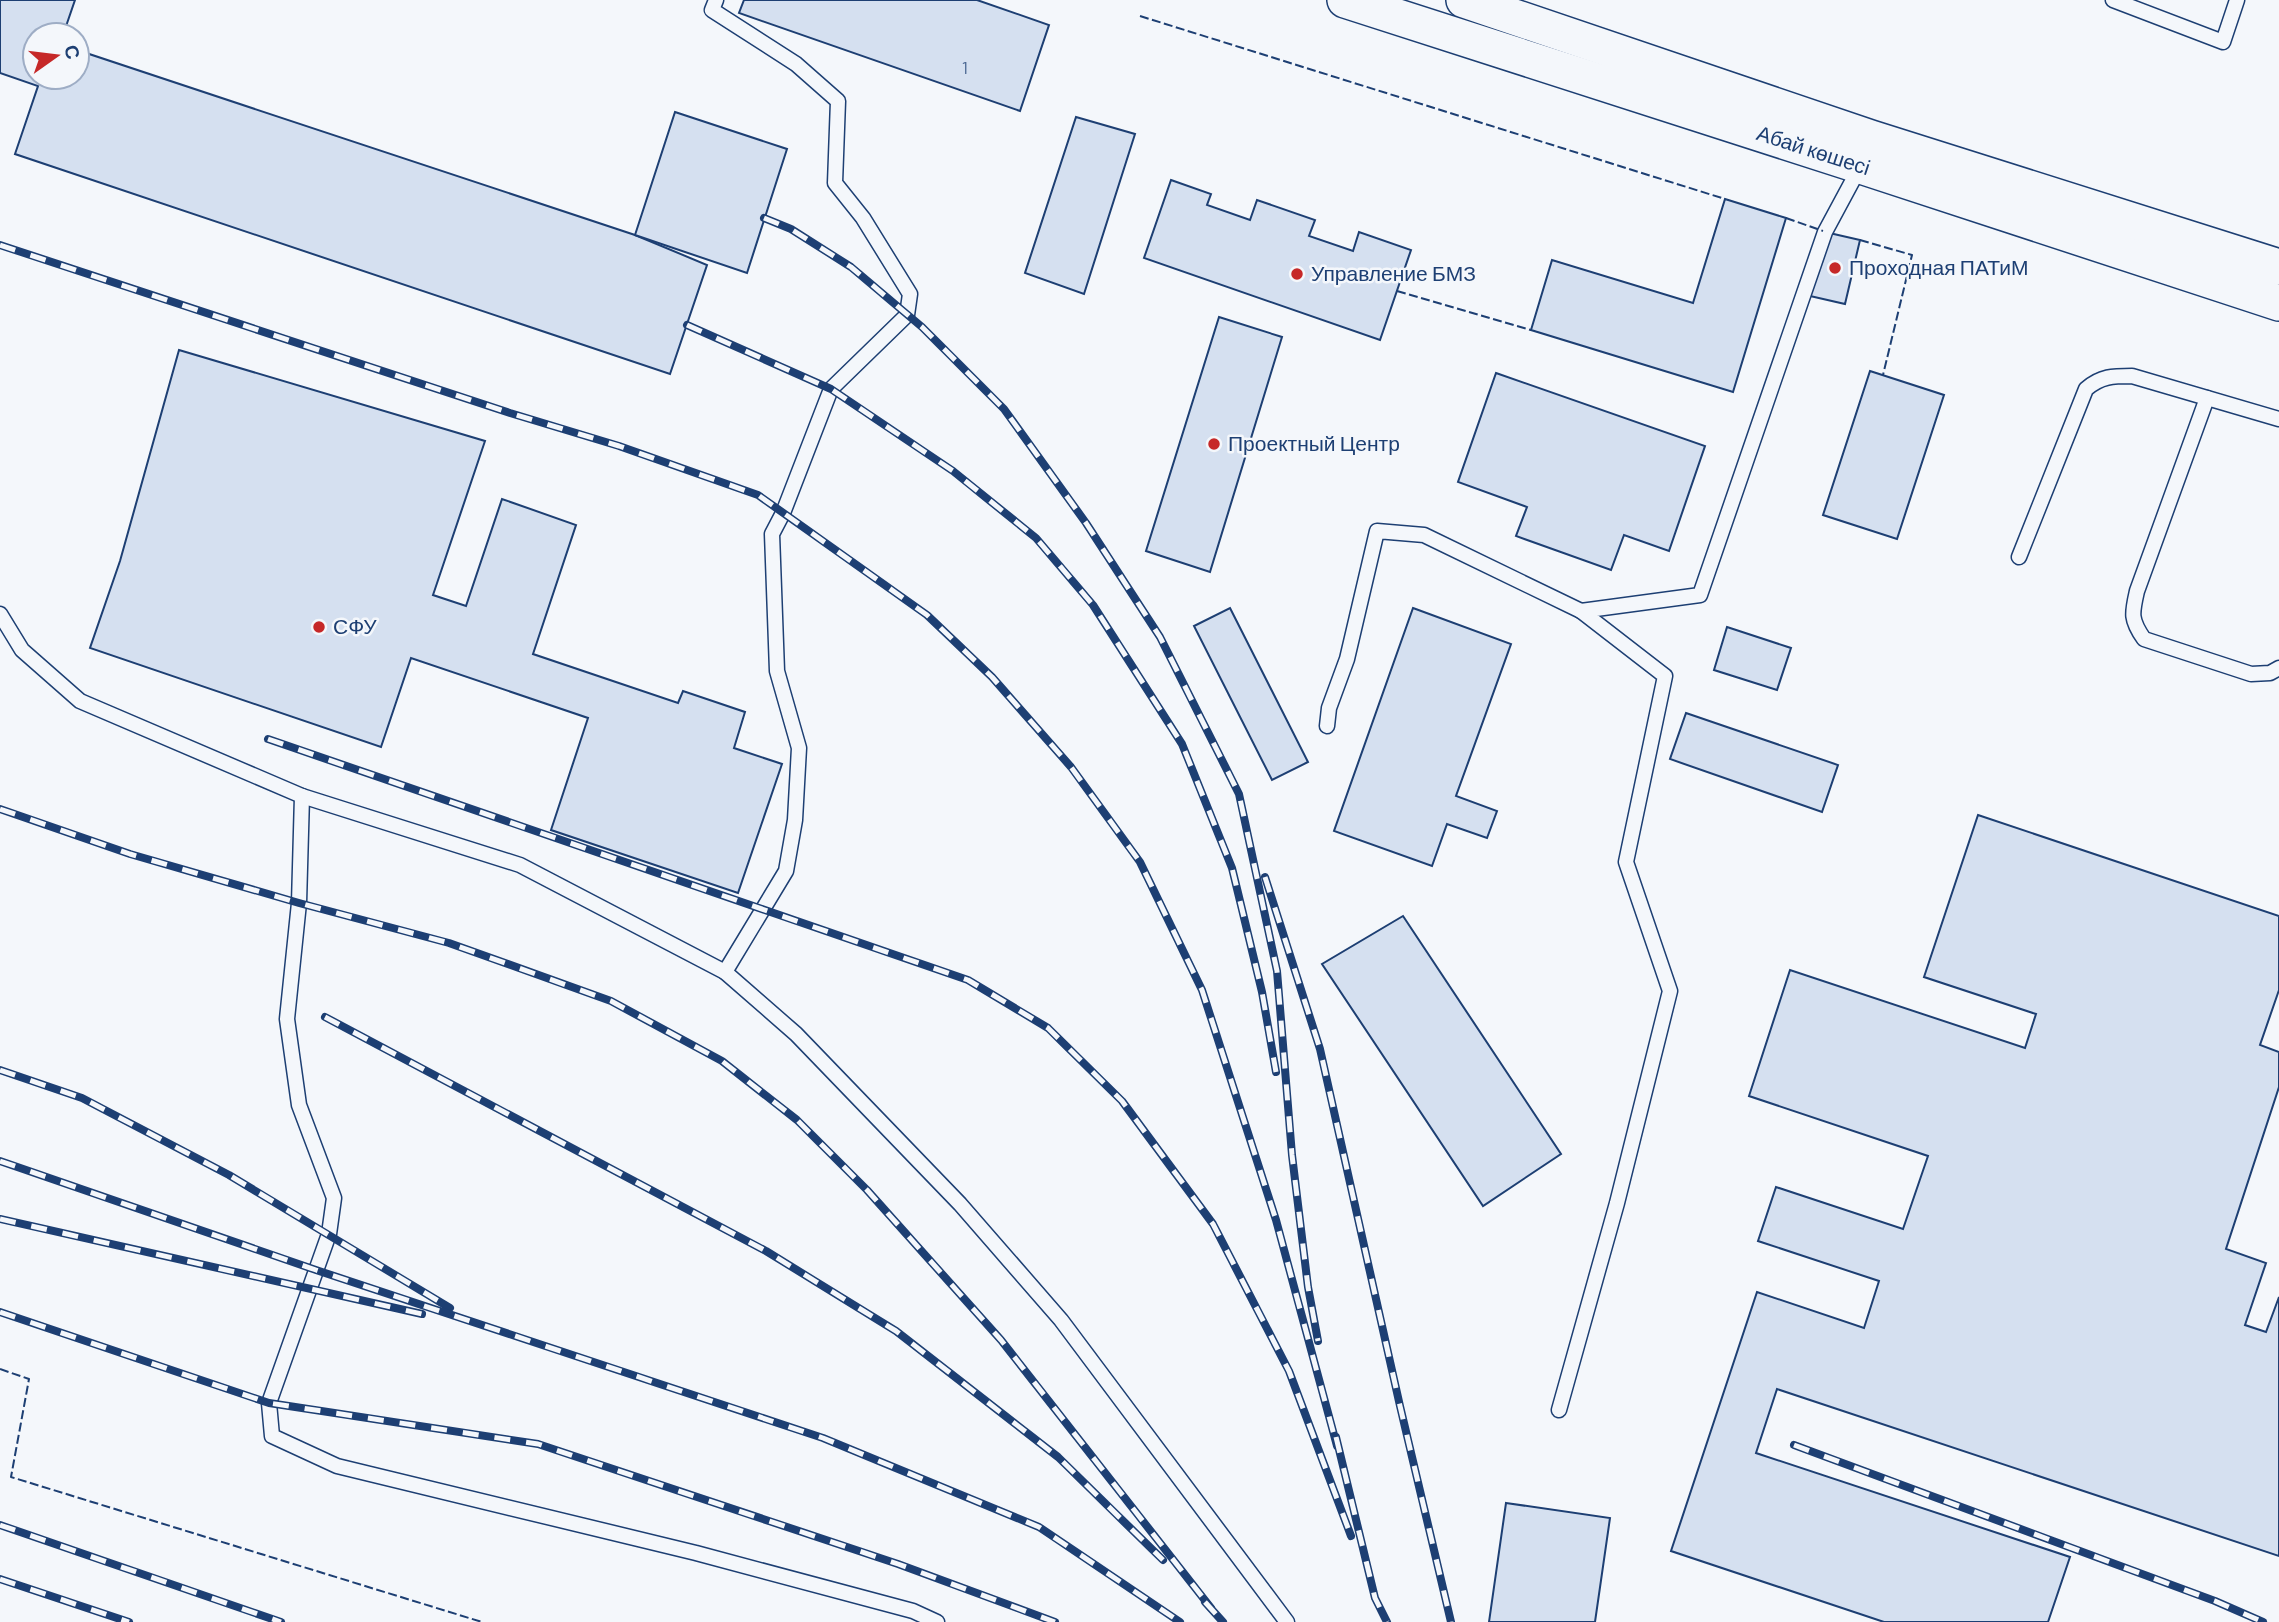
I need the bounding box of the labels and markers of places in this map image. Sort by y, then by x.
place label: Проходная ПАТиМ [1849,254,2028,279]
place label: Управление БМЗ [1311,260,1476,285]
marker: Проходная ПАТиМ [1827,260,1843,276]
marker: Управление БМЗ [1289,266,1305,282]
place label: Проектный Центр [1228,430,1400,455]
marker: Проектный Центр [1206,436,1222,452]
place label: СФУ [333,613,377,638]
marker: СФУ [311,619,327,635]

